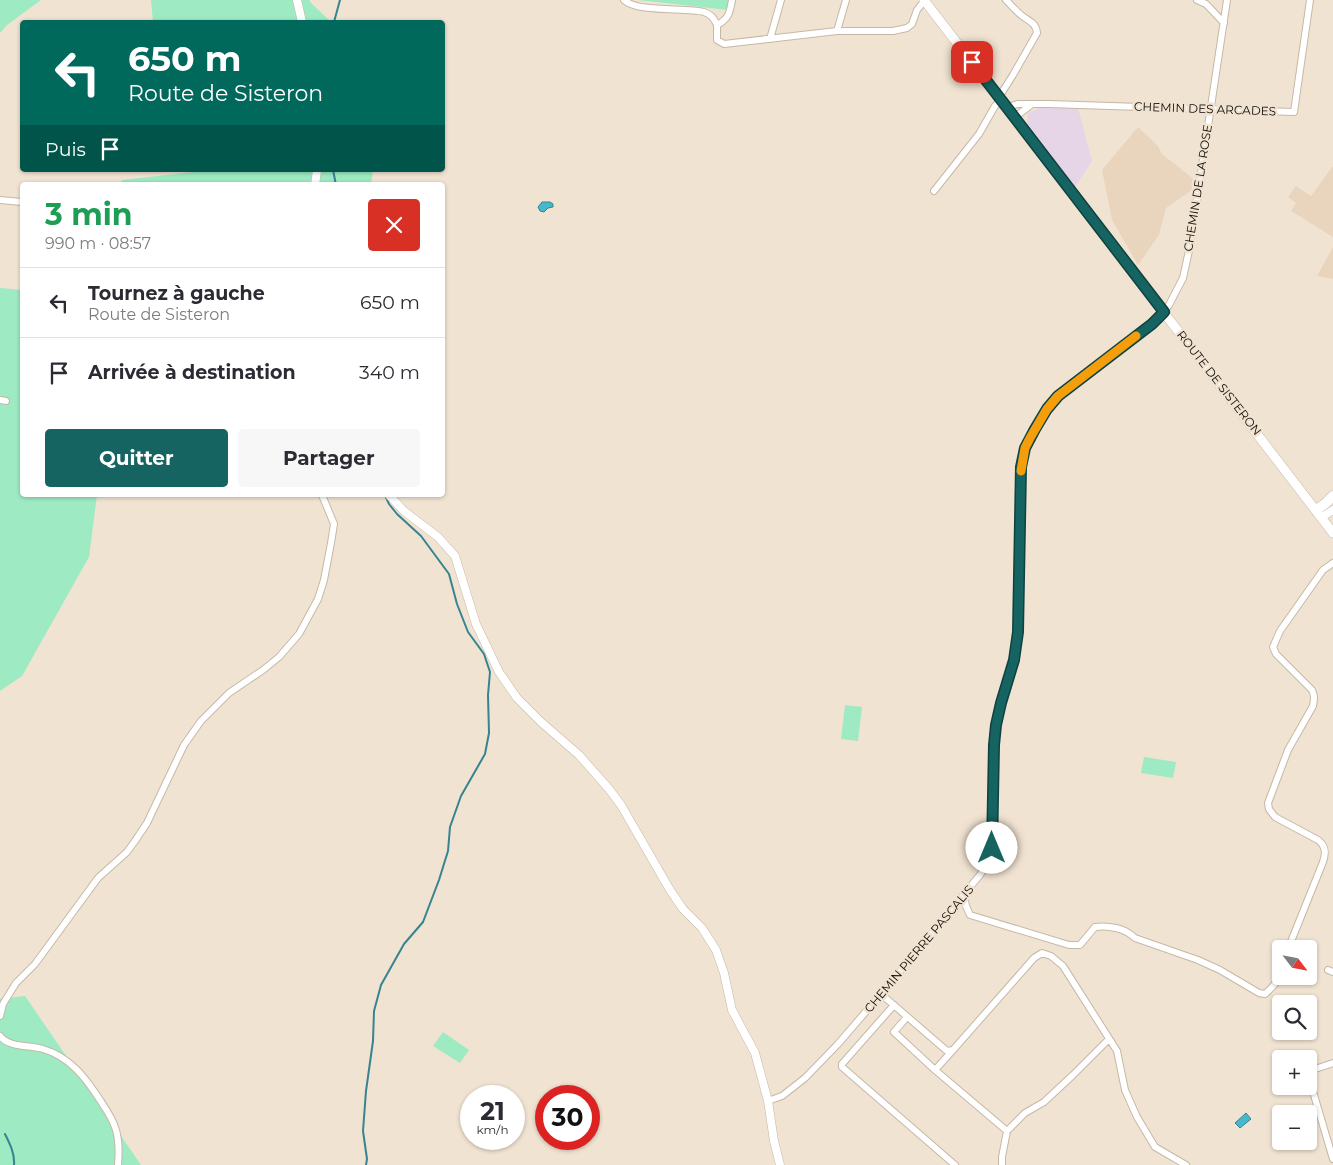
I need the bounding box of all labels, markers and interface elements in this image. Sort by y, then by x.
text: 650 m [128,37,242,80]
icon: left [45,40,110,105]
pin [951,41,993,83]
icon: arrive [958,48,986,76]
text: Route de Sisteron [128,80,323,107]
street label: CHEMIN DES ARCADES [1134,99,1276,118]
street label: CHEMIN DE LA ROSE [1180,123,1215,252]
icon: arrive [96,135,124,163]
text: Puis [45,138,86,161]
text: 3 min [45,196,132,233]
button: close [368,199,420,251]
text: 990 m · 08:57 [45,234,151,253]
text: Tournez à gauche [88,282,265,305]
icon: left [45,289,73,317]
text: 650 m [360,291,420,314]
text: Route de Sisteron [88,305,230,324]
street label: ROUTE DE SISTERON [1174,327,1265,438]
icon: arrive [45,359,73,387]
text: Arrivée à destination [88,361,296,384]
text: 340 m [359,361,420,384]
button: Quitter [45,429,228,487]
button: Partager [238,429,420,487]
position arrow [965,821,1017,873]
street label: CHEMIN PIERRE PASCALIS [861,882,976,1016]
north arrow [1272,940,1318,985]
map controls [1272,940,1317,1150]
button: search [1272,995,1317,1040]
button: + [1272,1050,1317,1095]
speed limit sign: 30 [535,1085,600,1150]
text: 21 [480,1096,505,1126]
button: − [1272,1105,1317,1150]
text: km/h [476,1122,509,1137]

